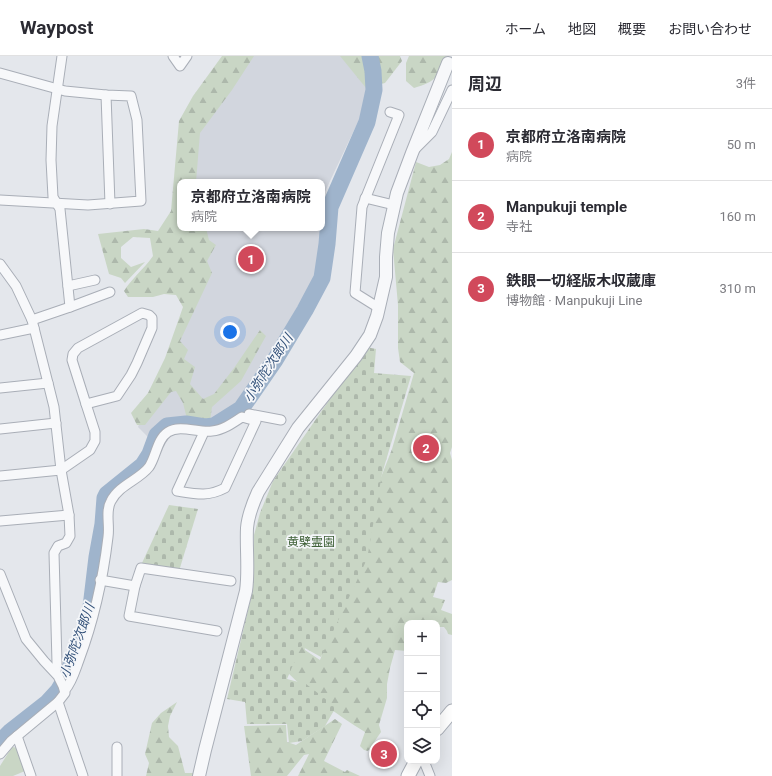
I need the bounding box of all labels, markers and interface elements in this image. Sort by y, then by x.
text: Waypost [20,16,94,39]
text: ホーム [504,21,546,37]
text: 地図 [568,21,596,37]
text: 概要 [618,21,646,37]
text: お問い合わせ [668,21,752,37]
text: 周辺 [468,74,502,94]
text: 3件 [736,76,756,91]
text: 京都府立洛南病院 [506,128,626,146]
text: 1 [477,137,485,152]
text: 50 m [727,137,756,152]
text: 病院 [506,149,532,164]
popup [177,179,325,231]
text: 京都府立洛南病院 [191,188,311,206]
text: Manpukuji temple [506,198,627,216]
text: 病院 [191,209,217,224]
text: 2 [477,209,485,224]
text: 160 m [719,209,756,224]
text: 寺社 [506,219,532,234]
pin: 1 [238,244,264,274]
text: 鉄眼一切経版木収蔵庫 [506,272,656,290]
text: 3 [477,281,485,296]
text: 310 m [719,281,756,296]
text: 博物館 · Manpukuji Line [506,293,642,308]
your location [220,322,240,342]
water label: 小弥陀次郎川 [240,330,297,405]
pin: 2 [413,433,439,463]
park label: 黄檗霊園 [287,535,335,549]
water label: 小弥陀次郎川 [57,600,98,680]
map controls [404,620,440,764]
button: + [404,620,440,656]
button: − [404,656,440,692]
button: locate [404,692,440,728]
button: layers [404,728,440,764]
pin: 3 [371,739,397,769]

